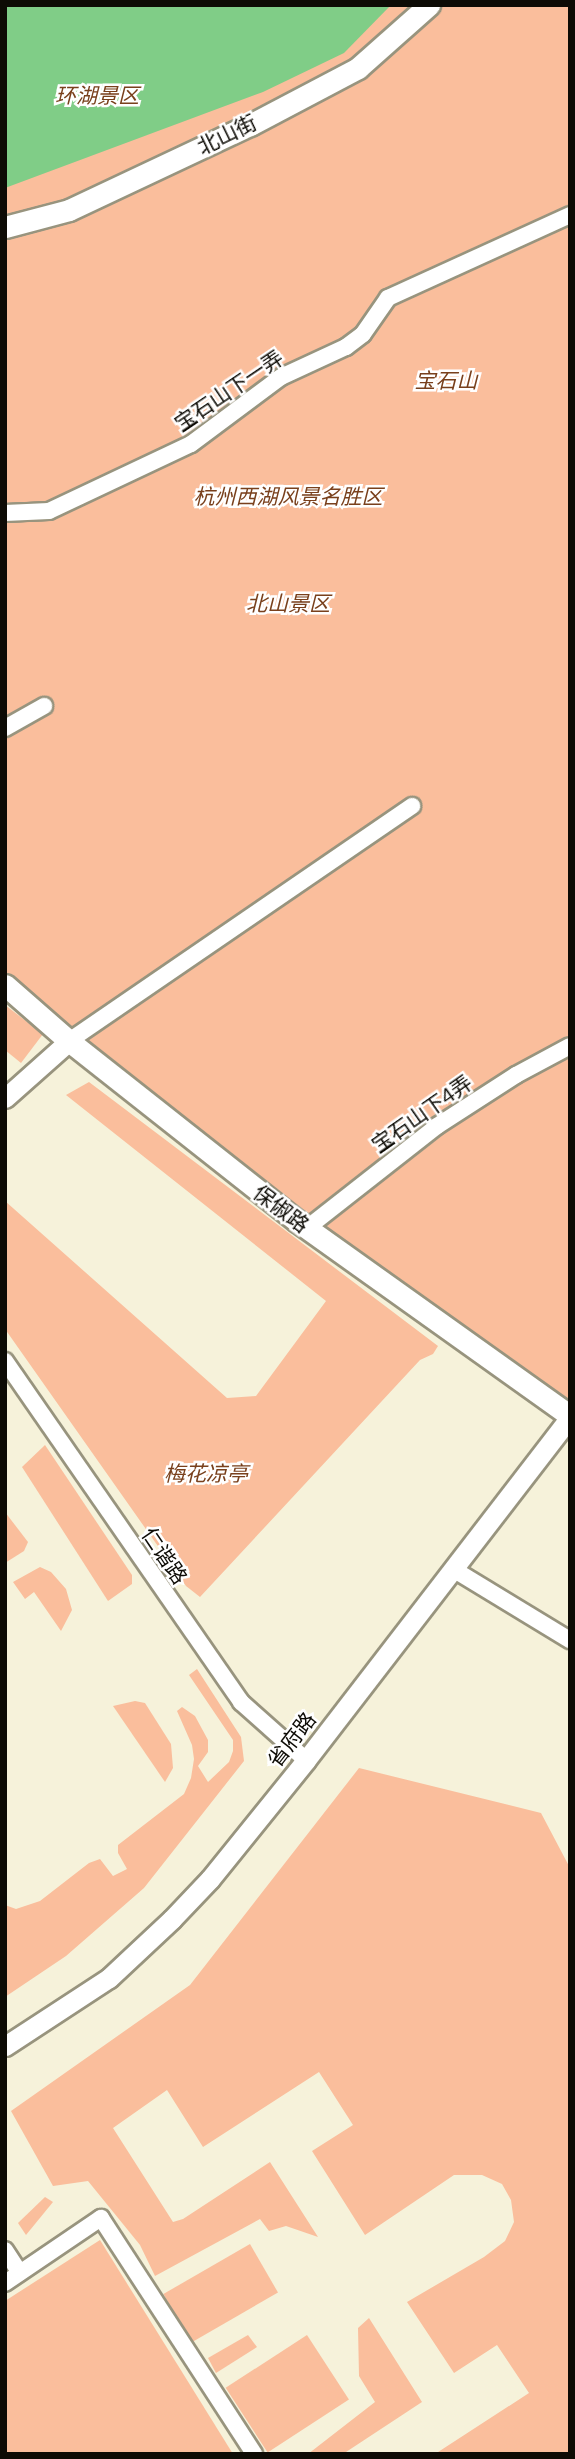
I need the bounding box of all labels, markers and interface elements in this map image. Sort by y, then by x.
park label: 环湖景区 [55,83,139,109]
street label: 北山街 [193,110,261,160]
street label: 宝石山下一弄 [170,345,288,437]
park label: 宝石山 [415,368,477,394]
park label: 杭州西湖风景名胜区 [194,484,382,510]
park label: 北山景区 [246,591,330,617]
street label: 宝石山下4弄 [367,1070,477,1158]
street label: 保俶路 [248,1180,314,1238]
park label: 梅花凉亭 [164,1461,248,1487]
street label: 仁谐路 [136,1523,192,1589]
street label: 省府路 [263,1707,321,1773]

